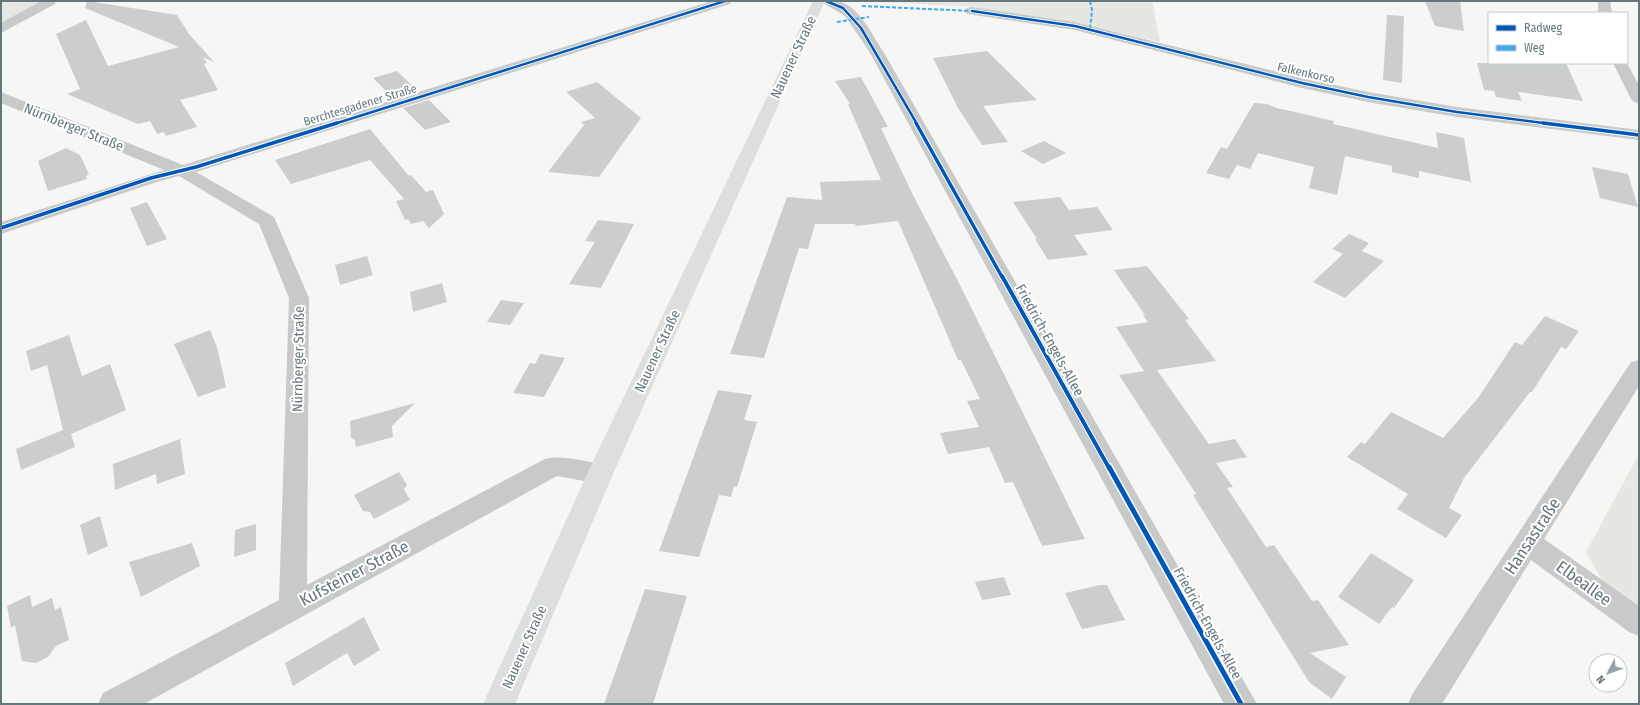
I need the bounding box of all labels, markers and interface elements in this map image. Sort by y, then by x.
legend [1488,12,1628,64]
street label: Nauener Straße [767,13,820,101]
text: Radweg [1524,21,1563,35]
text: Weg [1524,41,1545,55]
street label: Falkenkorso [1276,60,1336,86]
street label: Berchtesgadener Straße [302,81,418,129]
street label: Nürnberger Straße [22,100,126,155]
street label: Friedrich-Engels-Allee [1012,281,1087,399]
street label: Nürnberger Straße [289,306,308,412]
street label: Nauener Straße [631,307,684,395]
street label: Hansastraße [1500,494,1565,578]
street label: Kufsteiner Straße [296,536,412,611]
street label: Elbeallee [1552,556,1616,611]
street label: Friedrich-Engels-Allee [1170,564,1245,682]
street label: Nauener Straße [499,603,550,691]
north arrow [1588,653,1628,693]
text: N [1594,672,1608,686]

